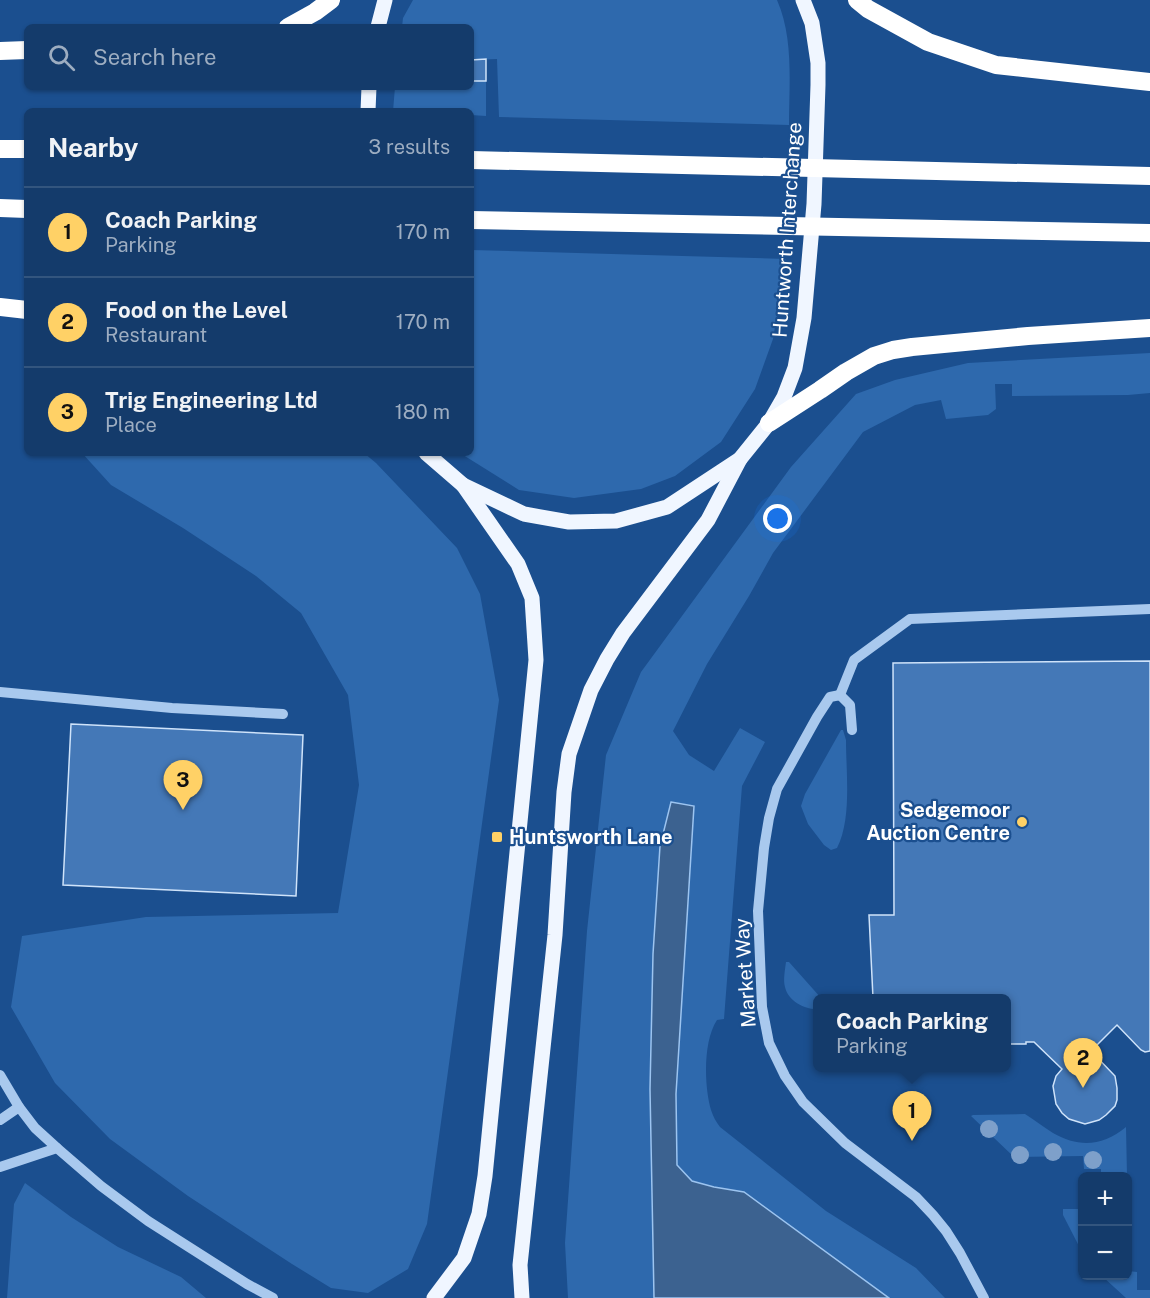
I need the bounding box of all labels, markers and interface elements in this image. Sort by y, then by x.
search box [24,24,474,90]
icon: search [45,41,78,74]
text: Search here [93,44,217,70]
street label: Huntworth Interchange [767,121,807,339]
text: Nearby [48,132,138,163]
text: 3 results [369,135,450,159]
text: Coach Parking [105,207,257,233]
text: 1 [63,220,72,244]
text: 170 m [396,220,450,244]
text: Parking [105,233,177,257]
text: Food on the Level [105,297,288,323]
text: 2 [61,310,74,334]
text: 170 m [396,310,450,334]
text: Restaurant [105,323,207,347]
text: Trig Engineering Ltd [105,387,318,413]
text: 3 [61,400,74,424]
text: 180 m [395,400,450,424]
text: Place [105,413,157,437]
your location [763,504,792,533]
pin: 3 [164,760,202,810]
place label: Sedgemoor Auction Centre [866,798,1010,845]
marker: Sedgemoor Auction Centre [1015,815,1029,829]
place label: Huntsworth Lane [509,825,673,849]
marker: Huntsworth Lane [490,830,504,844]
street label: Market Way [729,917,761,1029]
popup [813,994,1011,1072]
text: Coach Parking [836,1008,988,1034]
text: Parking [836,1034,908,1058]
pin: 2 [1064,1038,1102,1088]
pin: 1 [892,1092,932,1141]
map controls [1078,1172,1132,1280]
button: + [1078,1172,1132,1226]
button: − [1078,1226,1132,1280]

